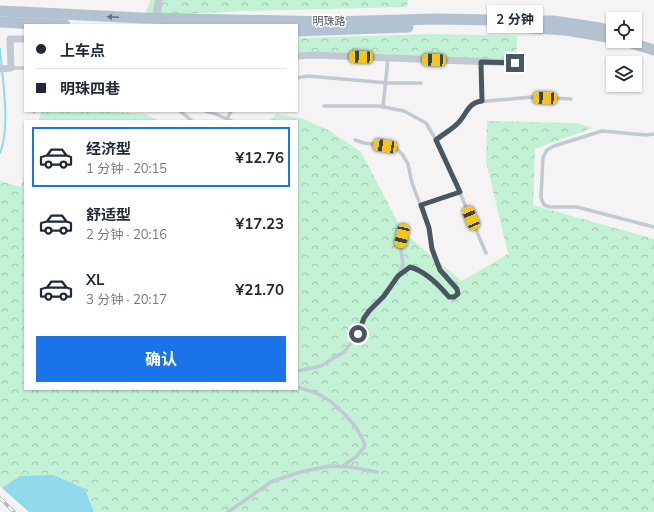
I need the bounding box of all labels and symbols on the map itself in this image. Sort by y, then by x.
callout: 2 分钟 [487,5,543,33]
one-way arrow [106,14,119,20]
street label: 明珠路 [313,14,346,28]
car [349,51,373,63]
car [422,54,446,66]
route end [506,54,524,72]
car [533,91,557,105]
car [372,138,398,154]
car [461,205,481,231]
car [393,223,411,249]
route start [349,325,367,343]

